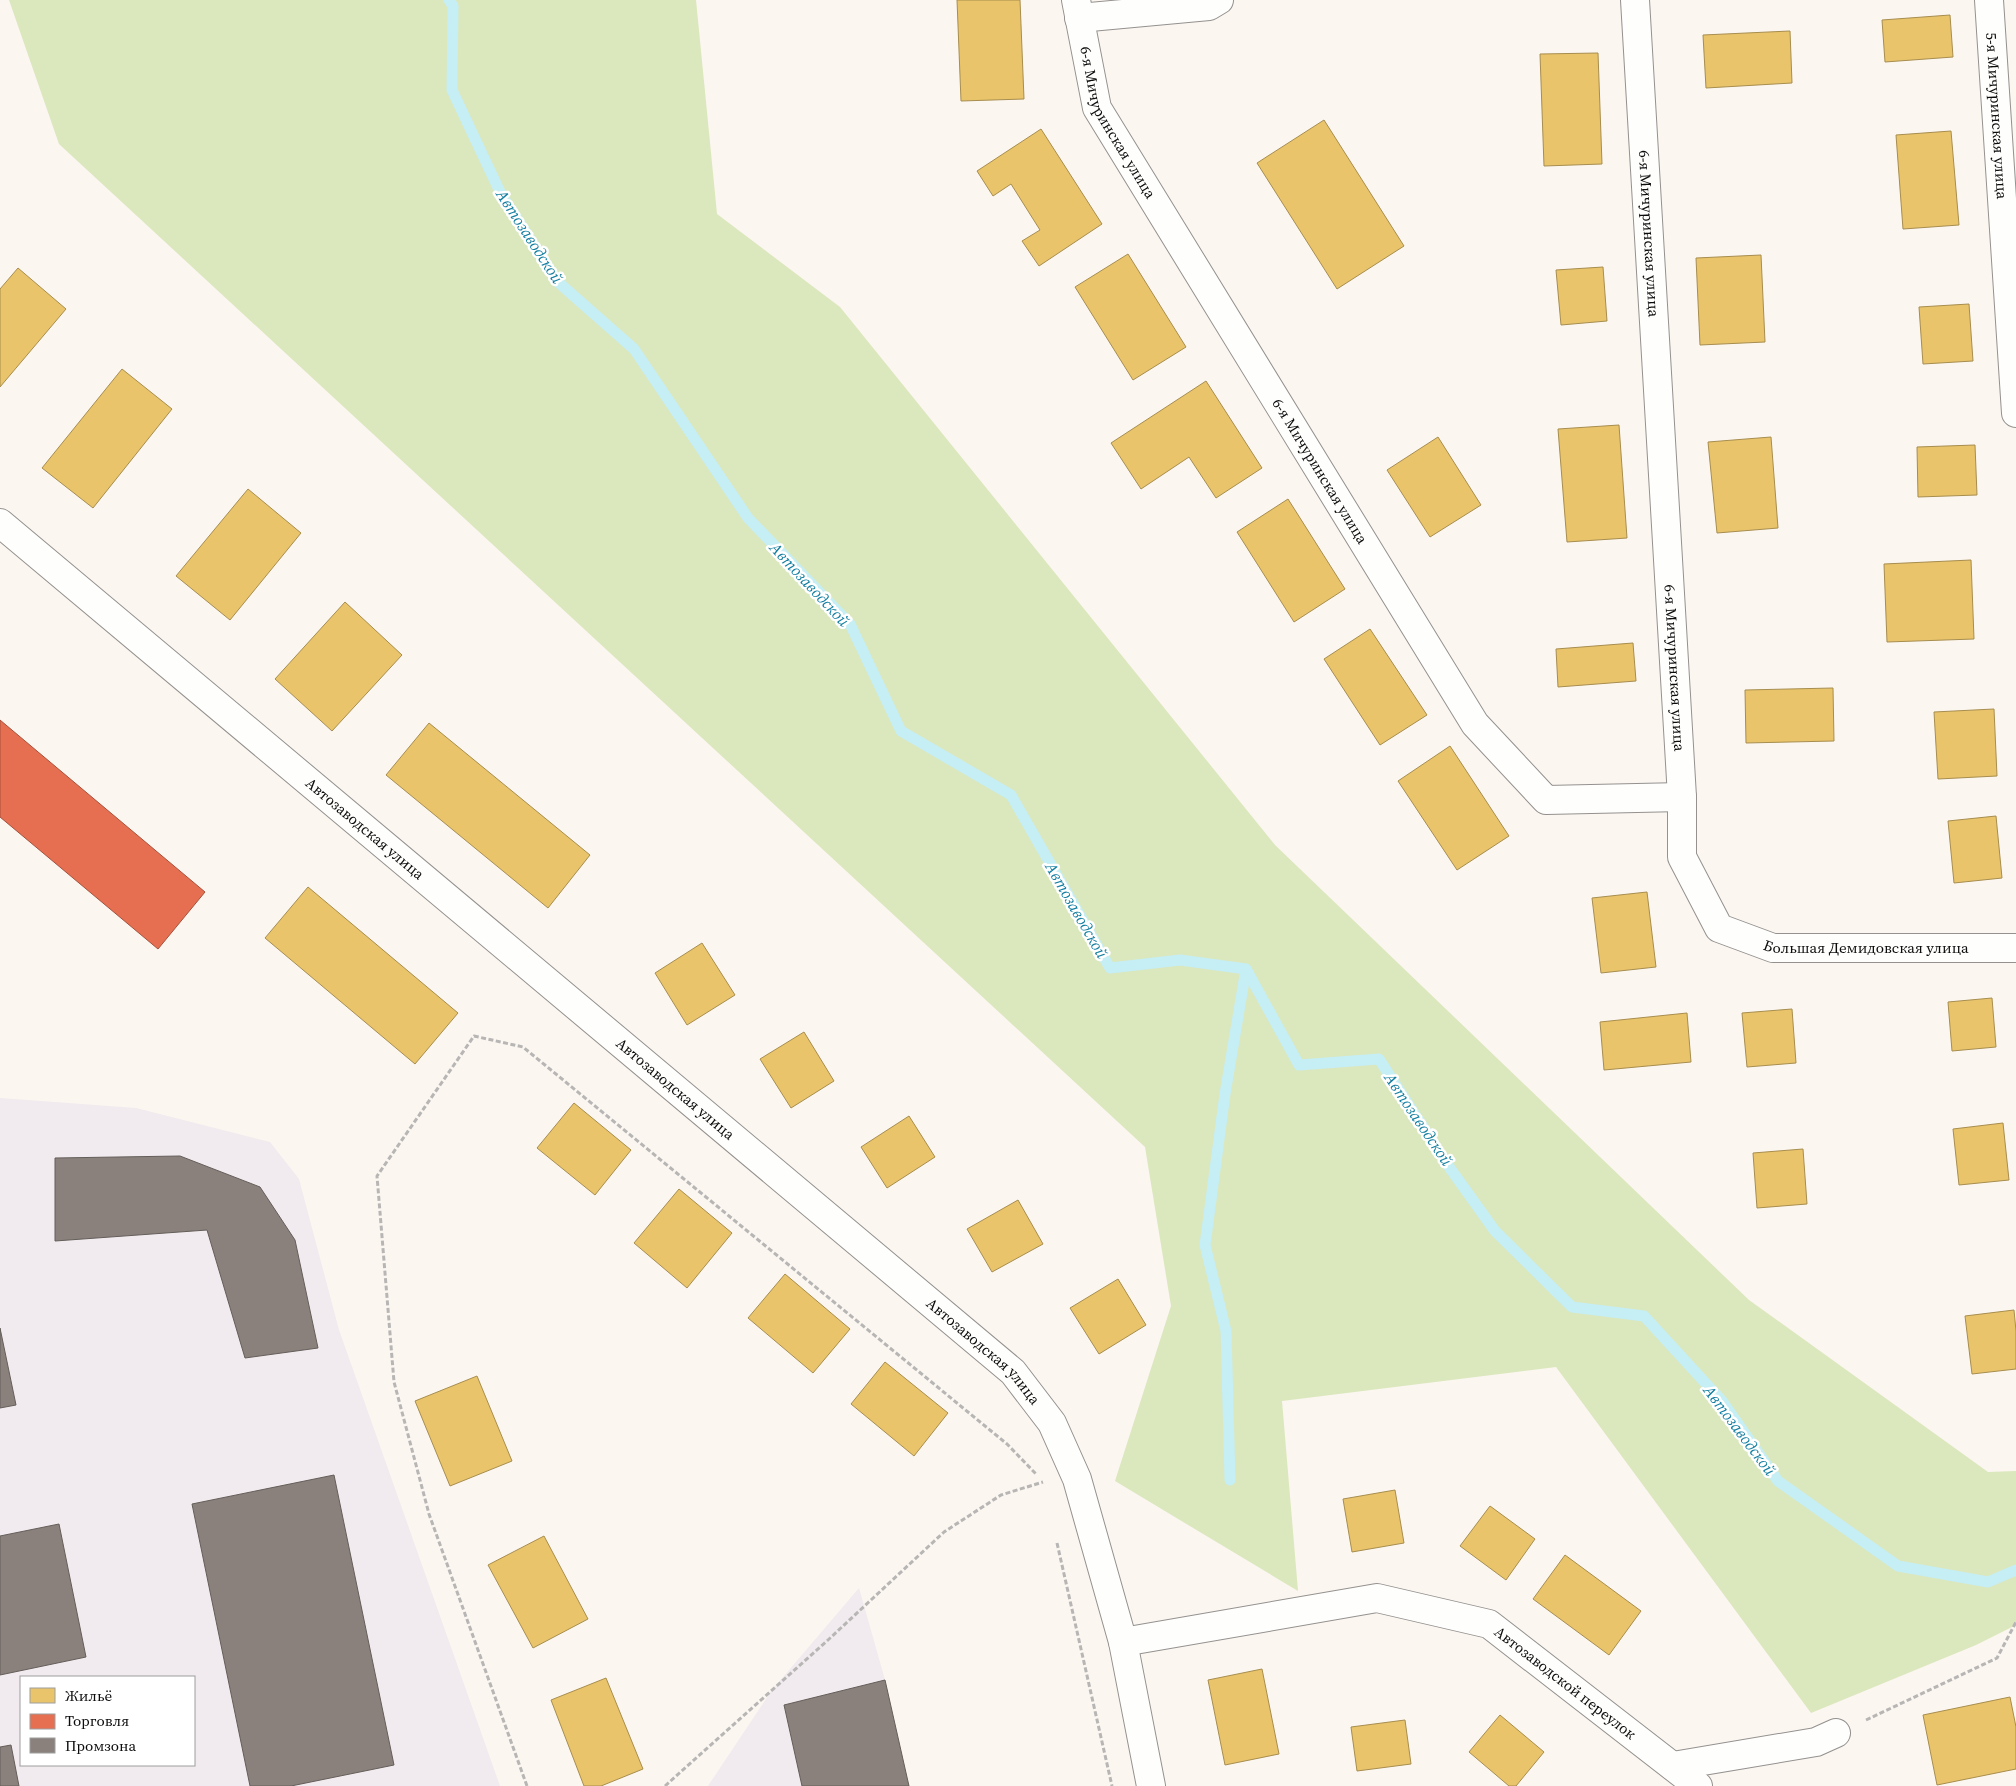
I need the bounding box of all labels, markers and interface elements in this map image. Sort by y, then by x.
street label: 5-я Мичуринская улица [1981,32,2013,200]
street label: 6-я Мичуринская улица [1075,44,1161,203]
street label: 6-я Мичуринская улица [1634,149,1665,318]
water label: Автозаводской [491,184,569,288]
street label: 6-я Мичуринская улица [1268,394,1373,548]
water label: Автозаводской [764,536,855,632]
street label: 6-я Мичуринская улица [1659,584,1690,752]
street label: Автозаводская улица [301,772,429,884]
water label: Автозаводской [1040,857,1114,963]
street label: Большая Демидовская улица [1760,934,1969,958]
street label: Автозаводская улица [612,1033,740,1145]
water label: Автозаводской [1379,1067,1459,1171]
street label: Автозаводская улица [922,1293,1045,1409]
water label: Автозаводской [1698,1379,1782,1480]
street label: Автозаводской переулок [1490,1621,1641,1745]
legend [20,1676,195,1766]
text: Жильё [65,1685,113,1706]
text: Торговля [65,1710,129,1731]
text: Промзона [65,1735,136,1756]

